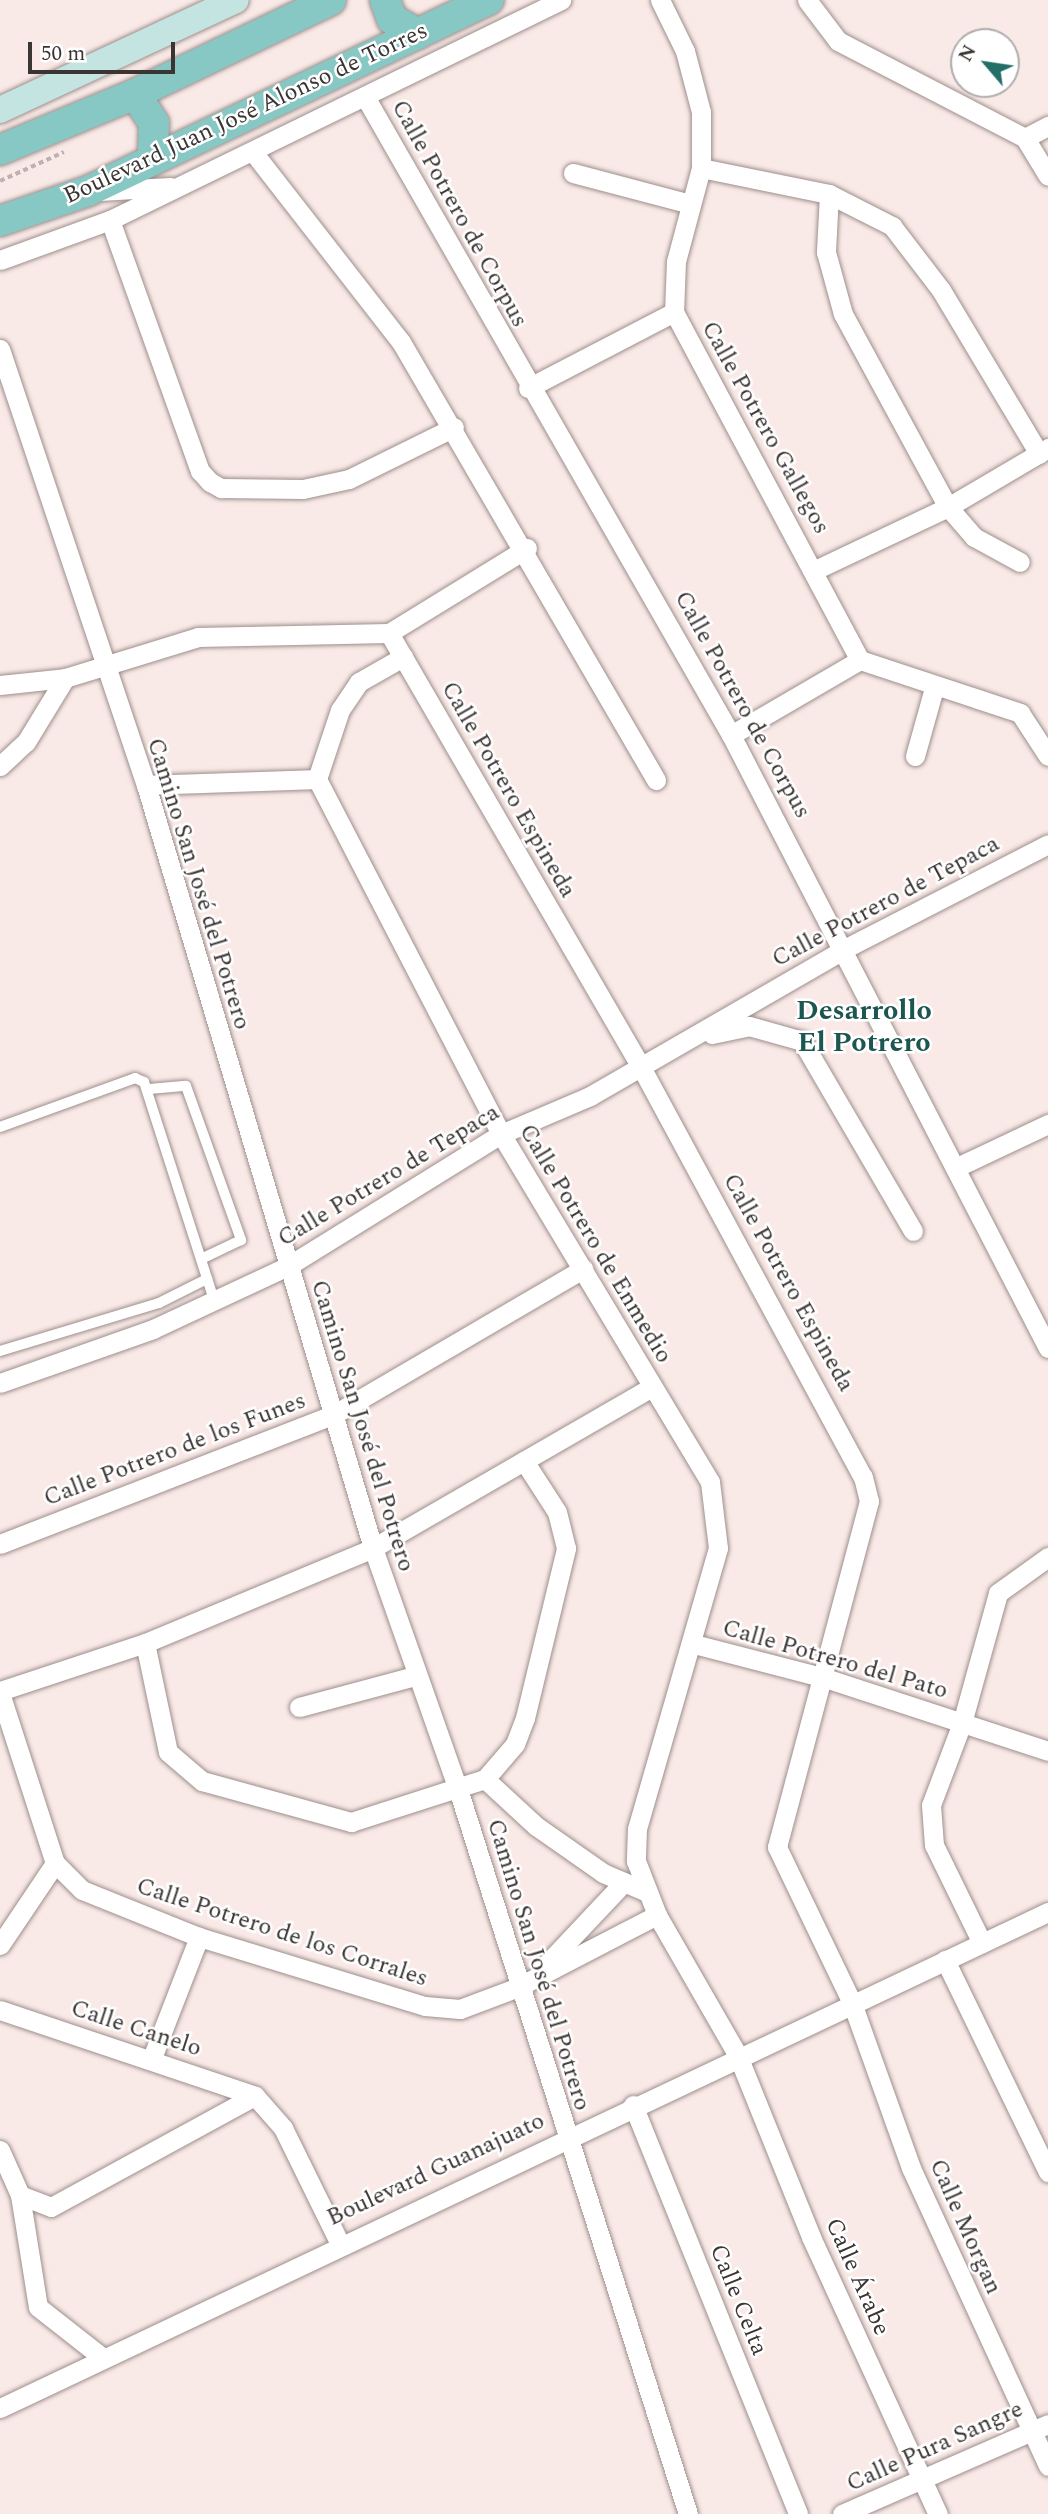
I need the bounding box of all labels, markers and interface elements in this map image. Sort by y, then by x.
street label: Boulevard Juan José Alonso de Torres [59,17,433,211]
scale bar [32,28,178,72]
north arrow [950,28,1020,98]
text: 50 m [41,38,85,70]
text: N [951,40,984,67]
street label: Calle Potrero de Corpus [385,95,533,333]
street label: Calle Potrero Gallegos [694,317,836,539]
street label: Calle Potrero de Corpus [668,586,816,824]
street label: Calle Potrero Espineda [434,677,582,903]
street label: Camino San José del Potrero [140,735,256,1033]
street label: Calle Potrero de Tepaca [767,830,1005,974]
district label: Desarrollo El Potrero [796,994,932,1060]
street label: Calle Potrero de Tepaca [273,1098,505,1254]
street label: Calle Potrero de Enmedio [512,1119,678,1369]
street label: Calle Potrero Espineda [716,1169,860,1397]
street label: Camino San José del Potrero [304,1277,420,1575]
street label: Calle Potrero de los Funes [40,1387,310,1513]
street label: Calle Potrero del Pato [719,1614,951,1706]
street label: Camino San José del Potrero [480,1816,596,2114]
street label: Calle Potrero de los Corrales [133,1872,431,1994]
street label: Calle Canelo [67,1994,205,2064]
street label: Boulevard Guanajuato [323,2107,549,2233]
street label: Calle Morgan [922,2155,1008,2299]
street label: Calle Árabe [818,2214,896,2340]
street label: Calle Celta [703,2240,773,2360]
street label: Calle Pura Sangre [842,2395,1028,2499]

